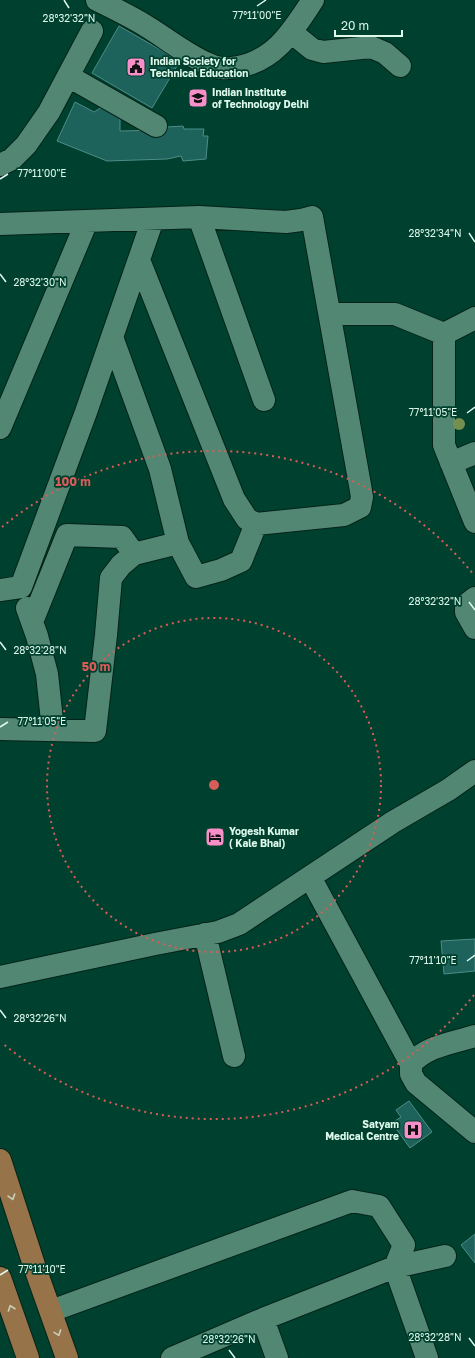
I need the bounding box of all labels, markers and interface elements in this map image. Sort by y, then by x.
text: 77°11'00"E [233,9,281,21]
text: 28°32'32"N [43,12,95,24]
scale bar [335,12,402,38]
text: 20 m [341,18,369,33]
place label: Indian Society for Technical Education [150,55,248,79]
public building icon: Indian Society for Technical Education [125,56,147,78]
place label: Indian Institute of Technology Delhi [212,86,309,110]
school or university icon: Indian Institute of Technology Delhi [187,87,209,109]
text: 77°11'00"E [18,167,66,179]
text: 28°32'34"N [408,227,462,239]
text: 28°32'30"N [13,276,67,288]
text: 77°11'05"E [409,406,457,418]
text: 100 m [55,474,91,489]
text: 28°32'32"N [409,595,461,607]
text: 28°32'28"N [13,644,67,656]
text: 50 m [82,659,110,674]
text: 77°11'05"E [18,715,66,727]
centre of rings [207,778,221,792]
place label: Yogesh Kumar ( Kale Bhai) [229,825,299,849]
hotel icon: Yogesh Kumar ( Kale Bhai) [204,826,226,848]
text: 77°11'10"E [409,954,457,966]
text: 28°32'26"N [14,1012,67,1024]
place label: Satyam Medical Centre [325,1118,399,1142]
hospital icon: Satyam Medical Centre [402,1119,424,1141]
one-way arrow [7,1193,16,1200]
text: 77°11'10"E [18,1263,66,1275]
one-way arrow [7,1305,15,1312]
one-way arrow [54,1330,62,1337]
text: 28°32'28"N [408,1331,462,1343]
text: 28°32'26"N [203,1333,256,1345]

